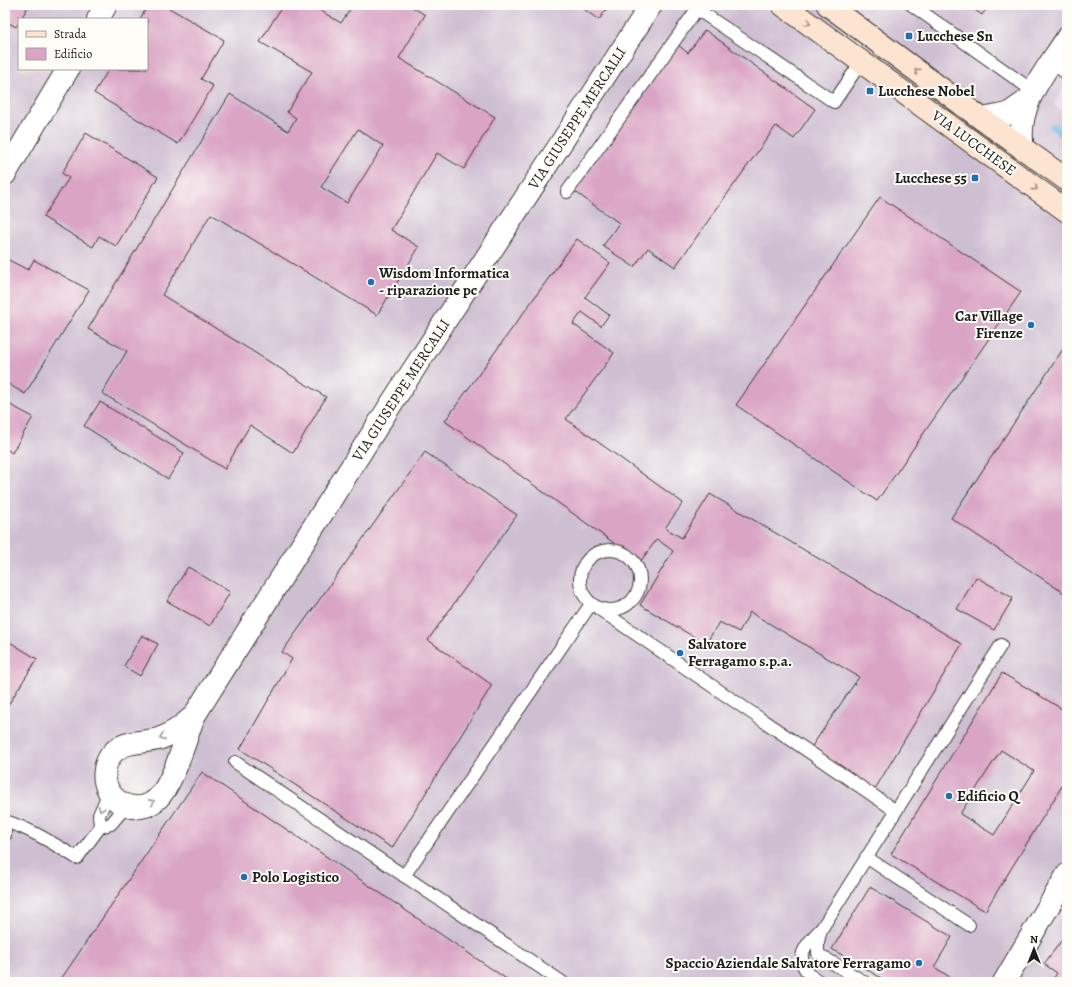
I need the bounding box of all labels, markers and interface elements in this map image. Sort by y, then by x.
legend [18,18,148,70]
one-way arrow [804,19,811,26]
text: Strada [54,26,87,42]
place label: Lucchese Sn [917,26,993,46]
marker: Lucchese Sn [904,31,914,41]
street label: VIA GIUSEPPE MERCALLI [523,43,631,194]
text: Edificio [54,46,92,62]
one-way arrow [914,68,921,75]
place label: Lucchese Nobel [878,81,974,101]
marker: Lucchese Nobel [865,86,875,96]
street label: VIA LUCCHESE [927,105,1020,180]
place label: Lucchese 55 [895,168,967,188]
marker: Lucchese 55 [970,173,980,183]
one-way arrow [1031,183,1038,190]
place label: Wisdom Informatica - riparazione pc [378,263,510,300]
marker: Wisdom Informatica - riparazione pc [366,277,376,287]
place label: Car Village Firenze [955,306,1023,343]
street label: VIA GIUSEPPE MERCALLI [347,315,455,466]
marker: Car Village Firenze [1026,320,1036,330]
place label: Salvatore Ferragamo s.p.a. [688,634,792,671]
marker: Salvatore Ferragamo s.p.a. [675,648,685,658]
one-way arrow [158,733,165,741]
place label: Edificio Q [957,786,1022,806]
marker: Edificio Q [944,791,954,801]
one-way arrow [148,799,155,807]
one-way arrow [98,805,106,812]
place label: Polo Logistico [252,867,340,887]
marker: Polo Logistico [239,872,249,882]
north arrow [1014,929,1054,969]
text: N [1030,932,1038,947]
place label: Spaccio Aziendale Salvatore Ferragamo [665,953,911,973]
marker: Spaccio Aziendale Salvatore Ferragamo [914,958,924,968]

